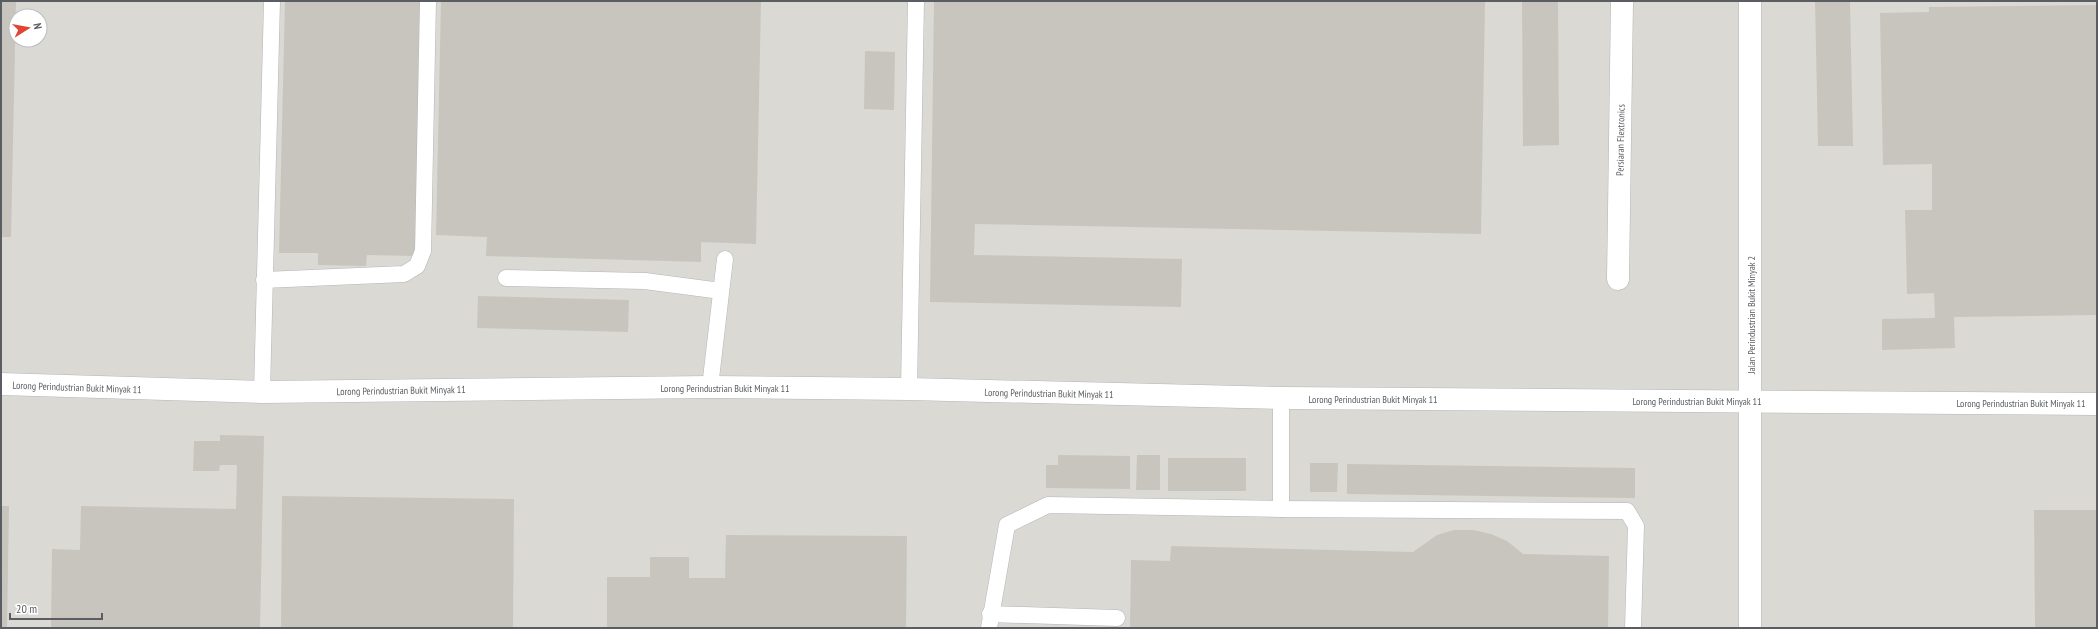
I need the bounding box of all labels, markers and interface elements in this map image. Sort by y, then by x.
north arrow [8,8,48,48]
text: N [30,22,45,30]
street label: Persiaran Flextronics [1613,103,1628,176]
street label: Jalan Perindustrian Bukit Minyak 2 [1745,256,1758,375]
street label: Lorong Perindustrian Bukit Minyak 11 [12,379,142,396]
street label: Lorong Perindustrian Bukit Minyak 11 [660,382,790,395]
street label: Lorong Perindustrian Bukit Minyak 11 [336,383,466,398]
street label: Lorong Perindustrian Bukit Minyak 11 [984,386,1114,401]
street label: Lorong Perindustrian Bukit Minyak 11 [1308,393,1438,406]
street label: Lorong Perindustrian Bukit Minyak 11 [1632,395,1762,408]
street label: Lorong Perindustrian Bukit Minyak 11 [1956,397,2086,410]
scale bar [10,595,102,621]
text: 20 m [16,601,37,616]

